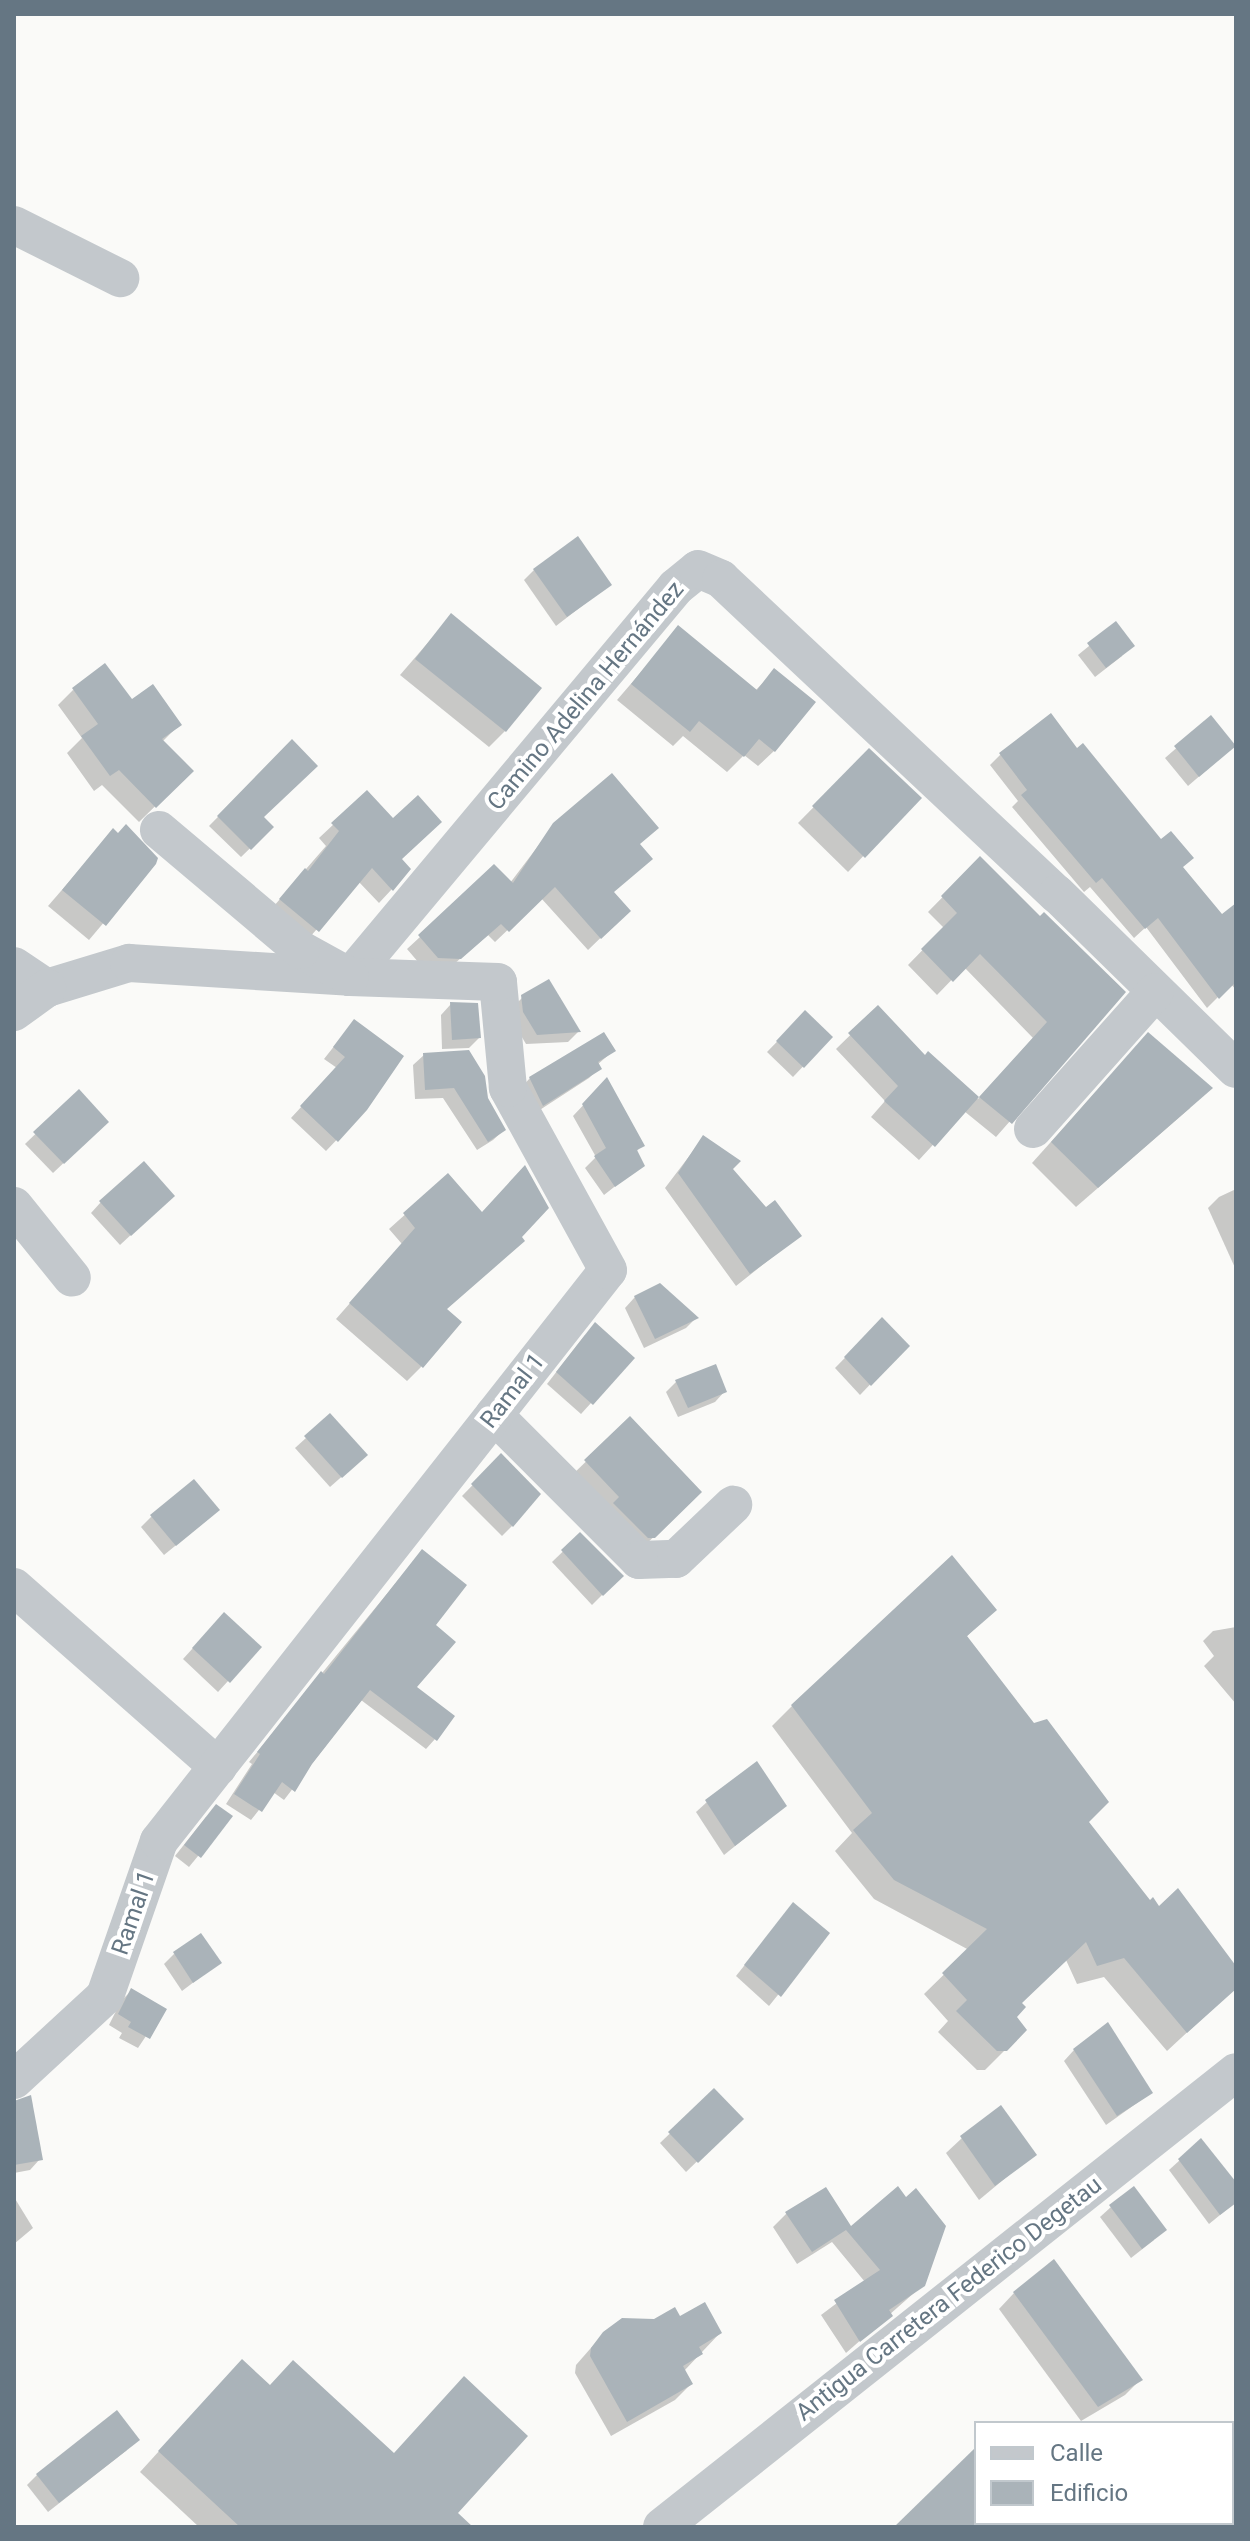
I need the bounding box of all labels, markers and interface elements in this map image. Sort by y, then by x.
street label: Camino Adelina Hernández [482,576,690,816]
street label: Ramal 1 [475,1348,551,1434]
street label: Ramal 1 [106,1867,162,1959]
street label: Antigua Carretera Federico Degetau [790,2171,1108,2427]
legend [974,2421,1234,2525]
text: Calle [1050,2439,1103,2467]
text: Edificio [1050,2479,1128,2507]

